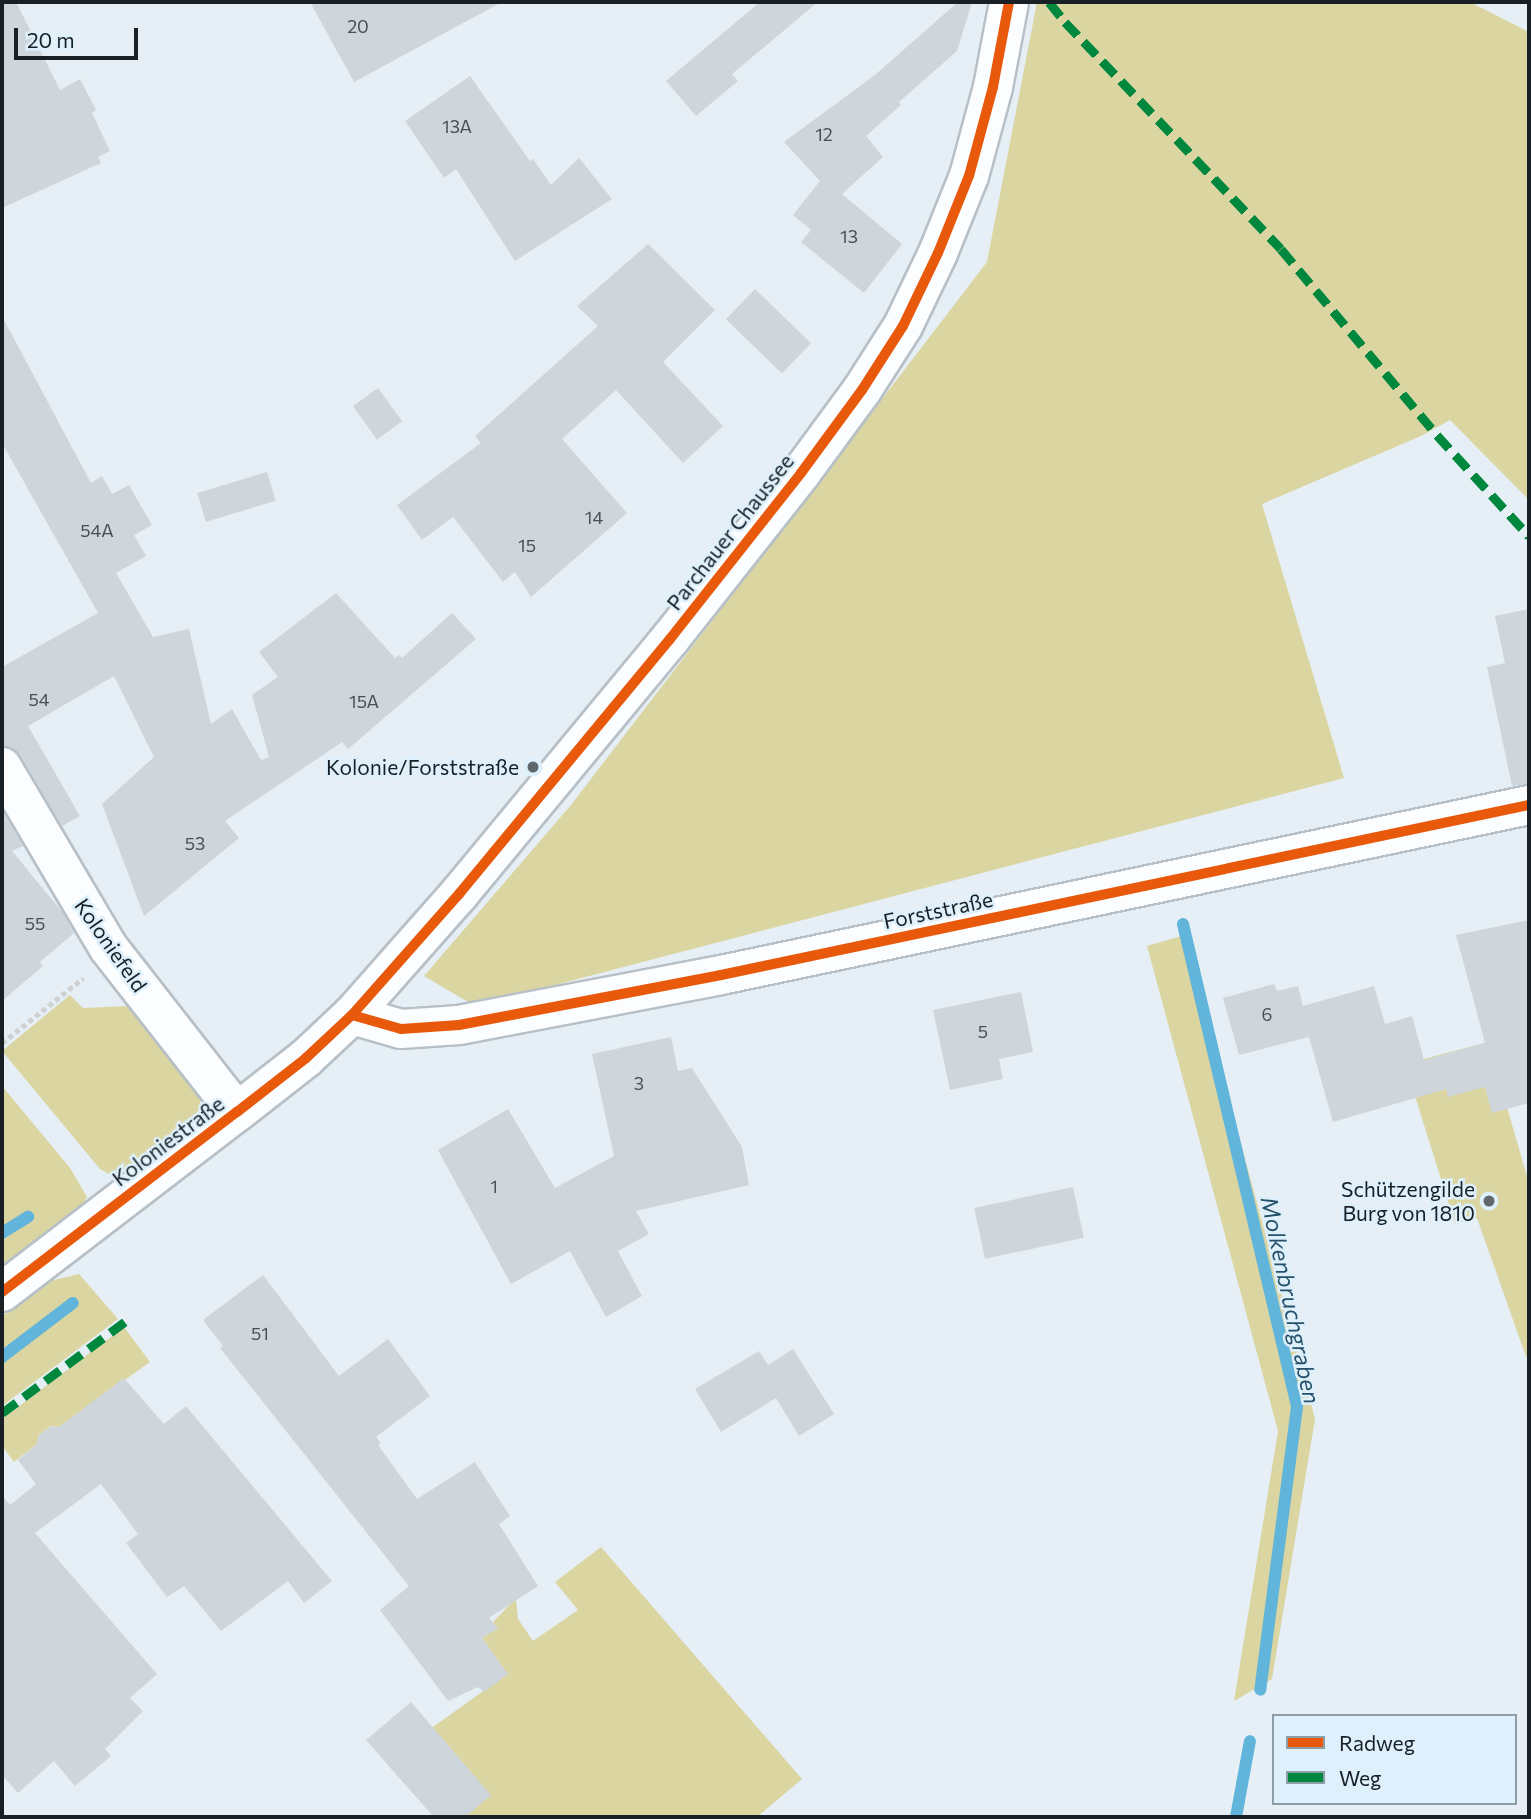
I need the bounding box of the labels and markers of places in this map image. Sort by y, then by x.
place label: Kolonie/Forststraße [326,754,519,780]
marker: Kolonie/Forststraße [525,759,541,775]
place label: Schützengilde Burg von 1810 [1341,1176,1475,1226]
marker: Schützengilde Burg von 1810 [1481,1193,1497,1209]

